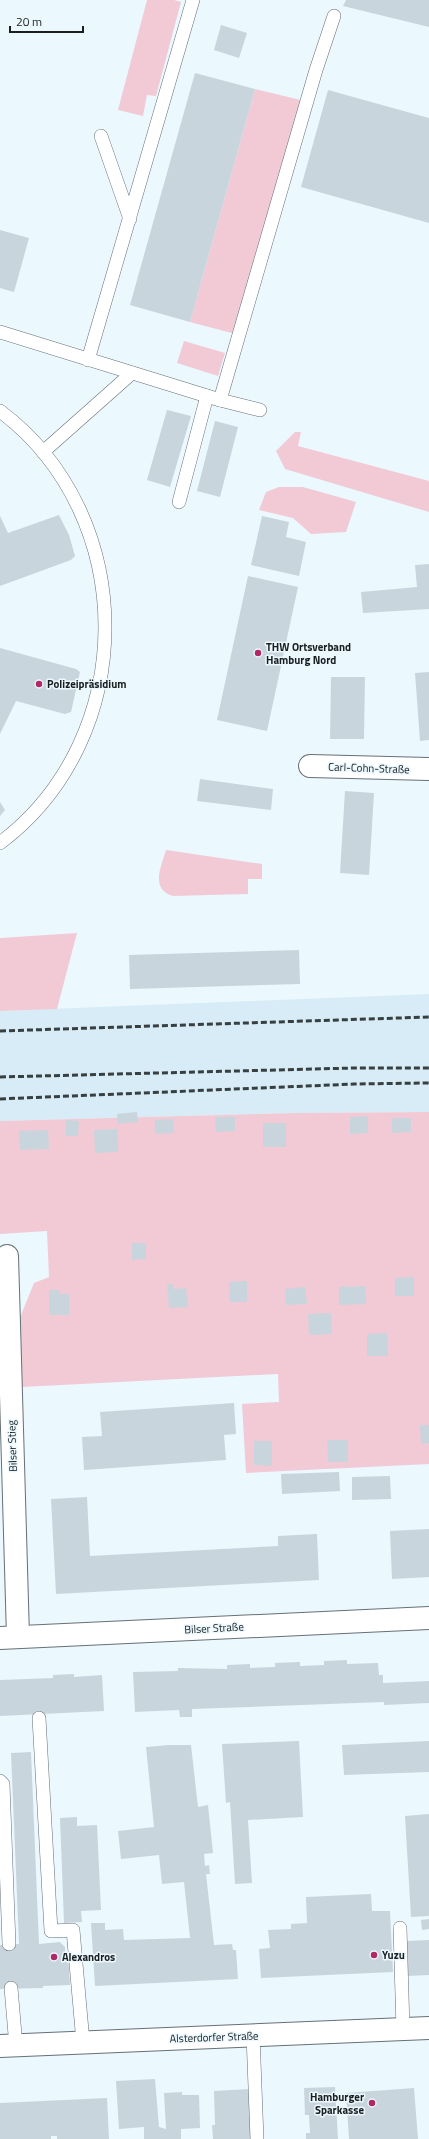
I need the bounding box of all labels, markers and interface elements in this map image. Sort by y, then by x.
scale bar [10,8,83,34]
text: 20 m [16,12,42,31]
place label: THW Ortsverband Hamburg Nord [266,639,351,668]
marker: THW Ortsverband Hamburg Nord [253,648,263,658]
place label: Polizeipräsidium [47,676,127,692]
marker: Polizeipräsidium [34,679,44,689]
street label: Carl-Cohn-Straße [328,759,410,777]
street label: Bilser Stieg [3,1419,21,1472]
street label: Bilser Straße [184,1618,245,1638]
place label: Yuzu [382,1947,405,1963]
place label: Alexandros [62,1949,115,1965]
marker: Yuzu [369,1950,379,1960]
marker: Alexandros [49,1952,59,1962]
street label: Alsterdorfer Straße [169,2027,259,2047]
place label: Hamburger Sparkasse [310,2089,364,2118]
marker: Hamburger Sparkasse [367,2098,377,2108]

